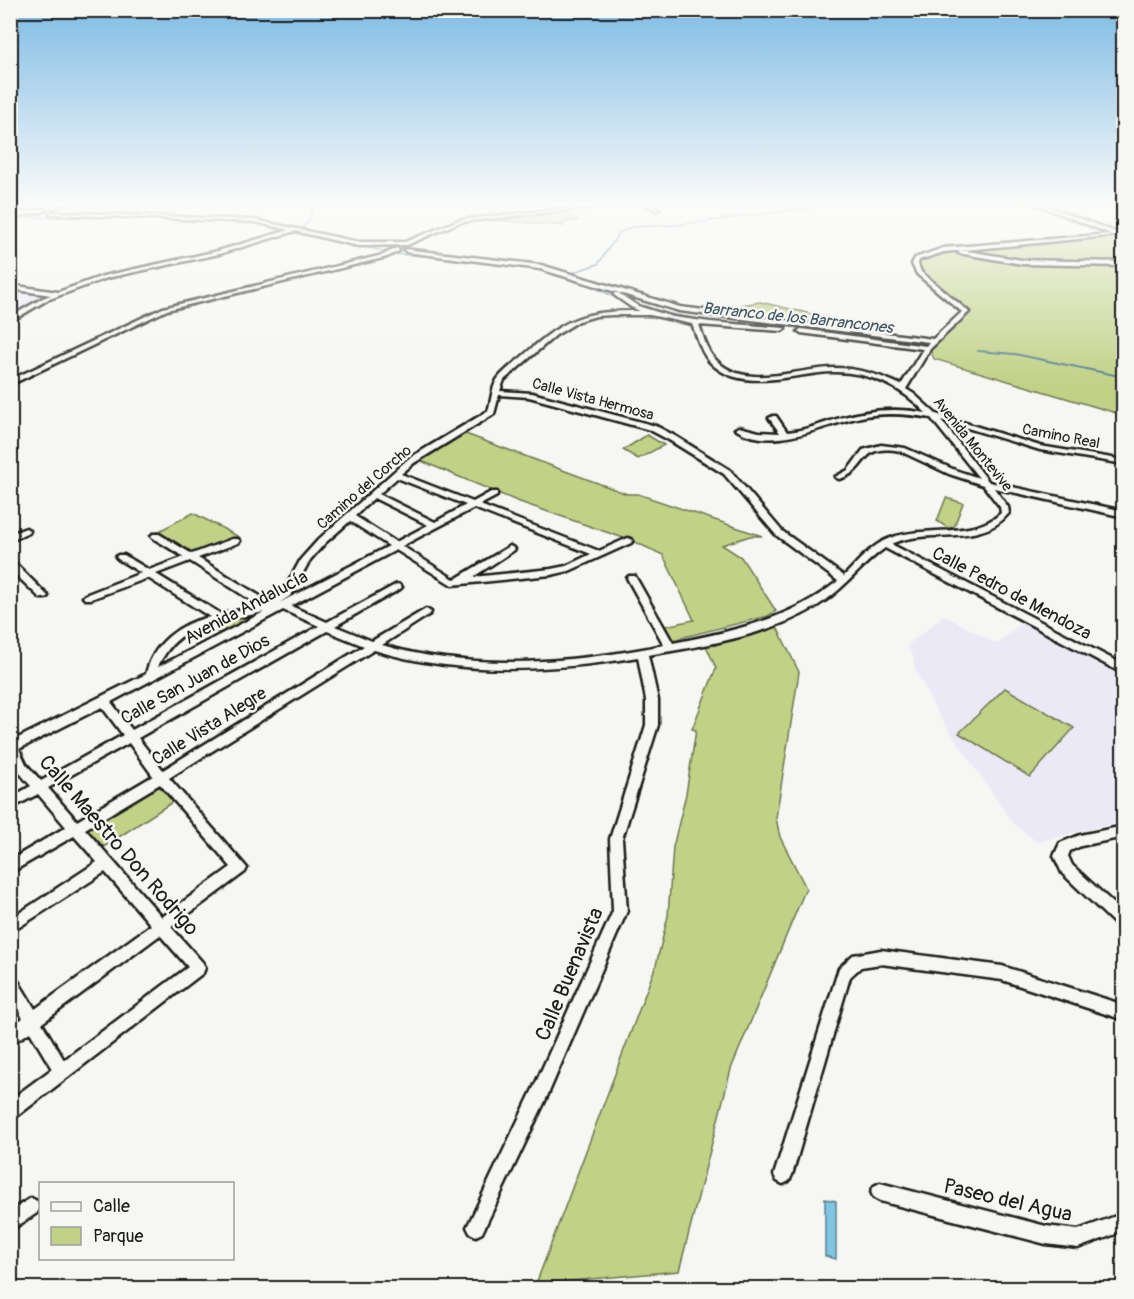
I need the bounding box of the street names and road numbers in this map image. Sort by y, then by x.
street label: Calle Vista Hermosa [530,374,656,425]
street label: Avenida Montevive [929,393,1017,496]
street label: Camino Real [1020,420,1101,453]
street label: Camino del Corcho [313,441,416,534]
street label: Calle Pedro de Mendoza [928,542,1095,645]
street label: Avenida Andalucía [181,565,312,650]
street label: Calle San Juan de Dios [117,629,274,730]
street label: Calle Vista Alegre [148,682,271,771]
street label: Calle Maestro Don Rodrigo [33,749,205,941]
street label: Calle Buenavista [529,903,610,1045]
street label: Paseo del Agua [941,1173,1075,1228]

